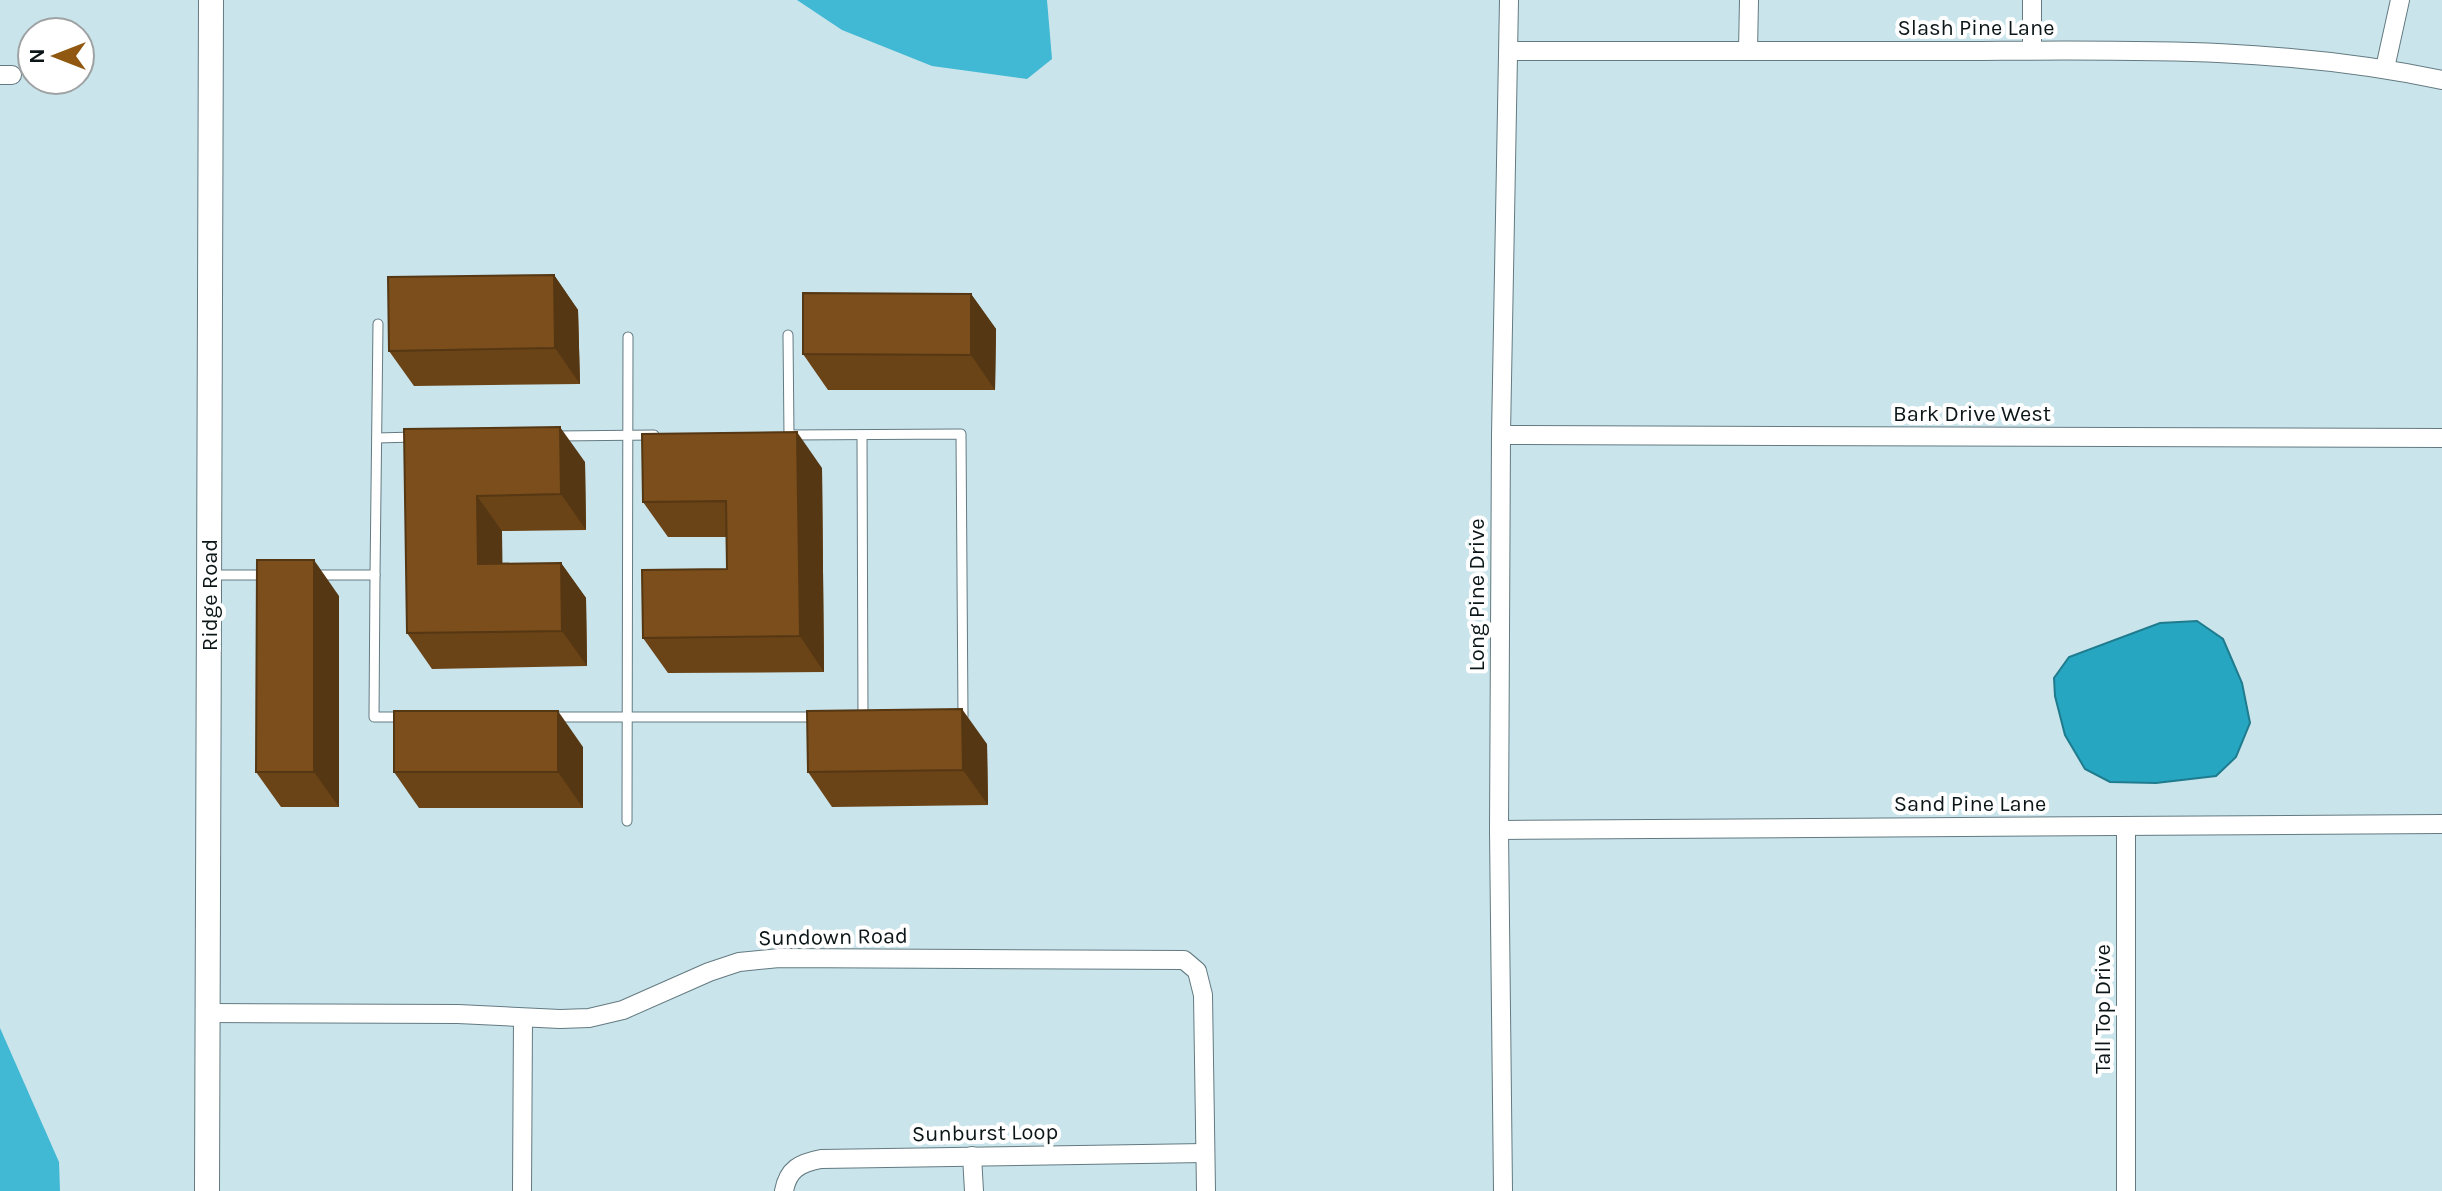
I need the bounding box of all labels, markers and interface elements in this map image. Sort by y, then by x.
street label: Slash Pine Lane [1897,15,2055,41]
north arrow [16,16,96,96]
text: N [24,48,50,64]
street label: Bark Drive West [1893,401,2051,427]
street label: Long Pine Drive [1464,518,1490,672]
street label: Ridge Road [197,539,223,651]
street label: Sand Pine Lane [1894,791,2046,817]
street label: Sundown Road [758,923,908,951]
street label: Tall Top Drive [2090,944,2116,1074]
street label: Sunburst Loop [912,1119,1058,1147]

